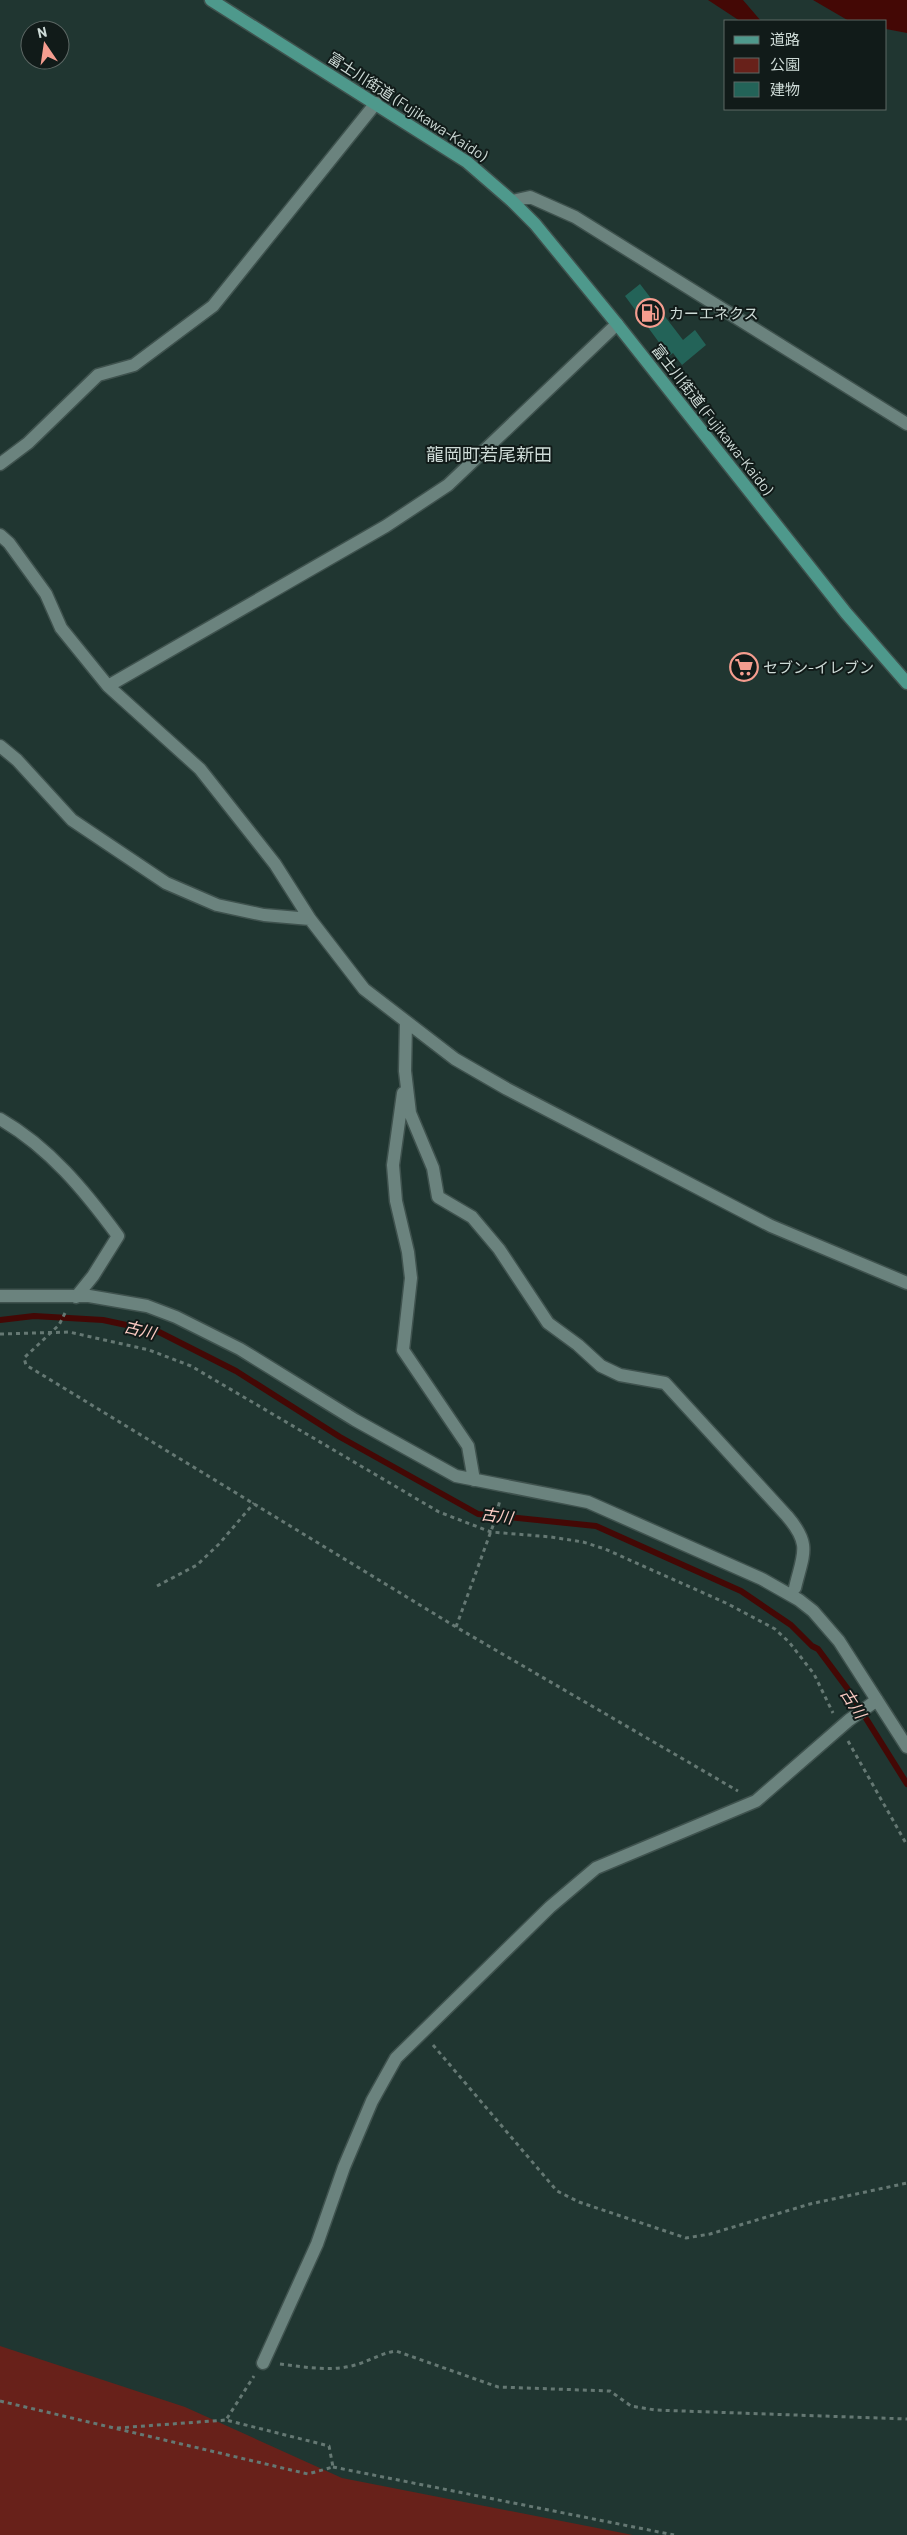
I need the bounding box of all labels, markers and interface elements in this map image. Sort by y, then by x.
north arrow [20,20,70,70]
legend [724,20,887,110]
text: N [36,23,48,41]
text: 道路 [770,30,800,48]
street label: 富士川街道 (Fujikawa-Kaido) [325,48,491,164]
text: 公園 [770,55,800,73]
text: 建物 [770,80,800,98]
fuel station icon: カーエネクス [635,298,665,328]
place label: カーエネクス [669,304,759,322]
street label: 富士川街道 (Fujikawa-Kaido) [649,340,777,498]
district label: 龍岡町若尾新田 [426,443,552,465]
supermarket icon: セブン-イレブン [729,652,759,682]
place label: セブン-イレブン [763,658,874,676]
water label: 古川 [122,1316,160,1343]
water label: 古川 [480,1503,516,1527]
water label: 古川 [837,1684,872,1723]

